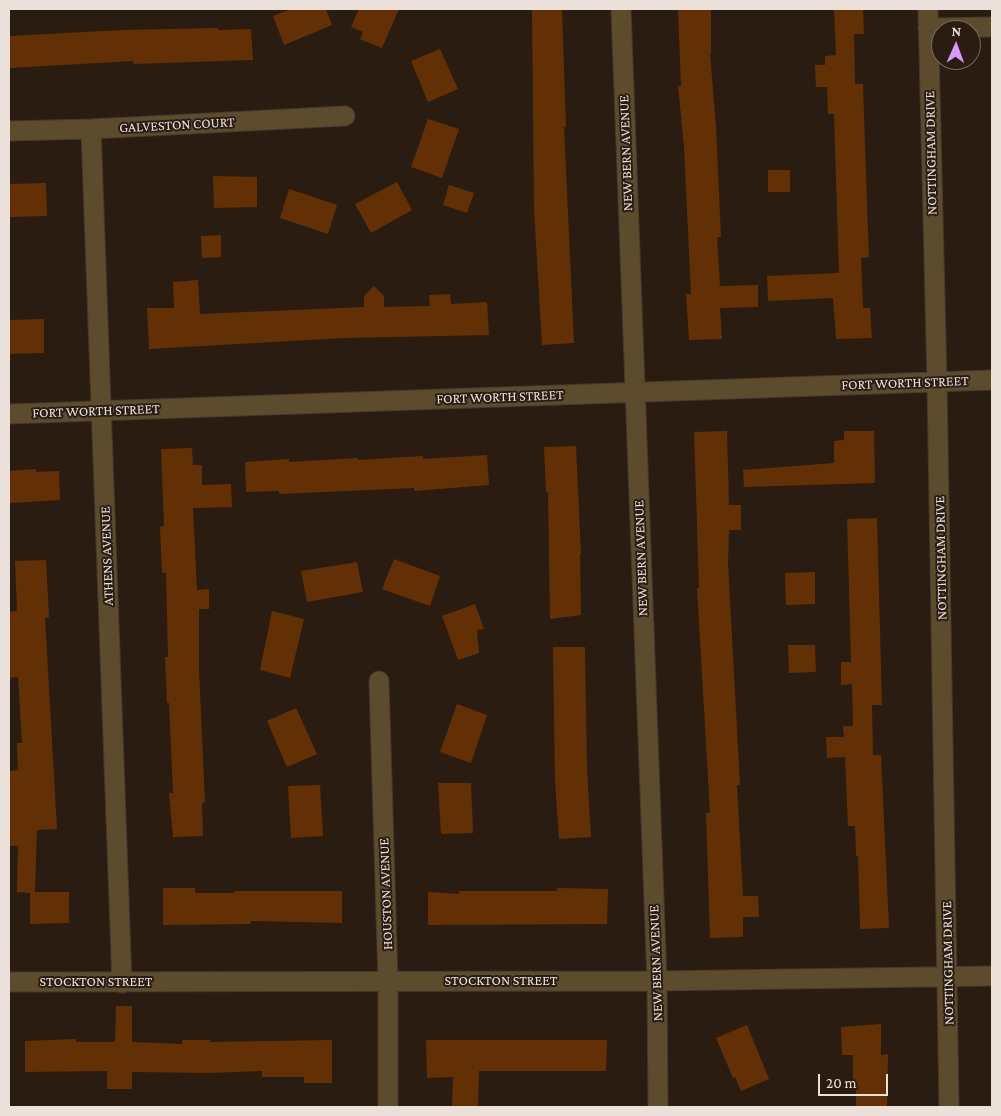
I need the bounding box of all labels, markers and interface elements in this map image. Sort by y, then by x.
north arrow [931,20,981,70]
text: N [951,23,962,39]
street label: NOTTINGHAM DRIVE [922,91,940,215]
street label: NEW BERN AVENUE [616,95,636,211]
street label: GALVESTON COURT [119,114,235,136]
street label: FORT WORTH STREET [841,372,969,394]
street label: FORT WORTH STREET [436,386,564,408]
street label: FORT WORTH STREET [32,400,160,422]
street label: NOTTINGHAM DRIVE [932,496,950,620]
street label: NEW BERN AVENUE [631,500,651,616]
street label: ATHENS AVENUE [97,506,117,606]
street label: HOUSTON AVENUE [376,838,396,950]
street label: NOTTINGHAM DRIVE [939,901,957,1025]
street label: NEW BERN AVENUE [646,905,666,1021]
street label: STOCKTON STREET [445,973,557,989]
street label: STOCKTON STREET [40,974,152,990]
scale bar [821,1064,891,1096]
text: 20 m [826,1075,857,1091]

